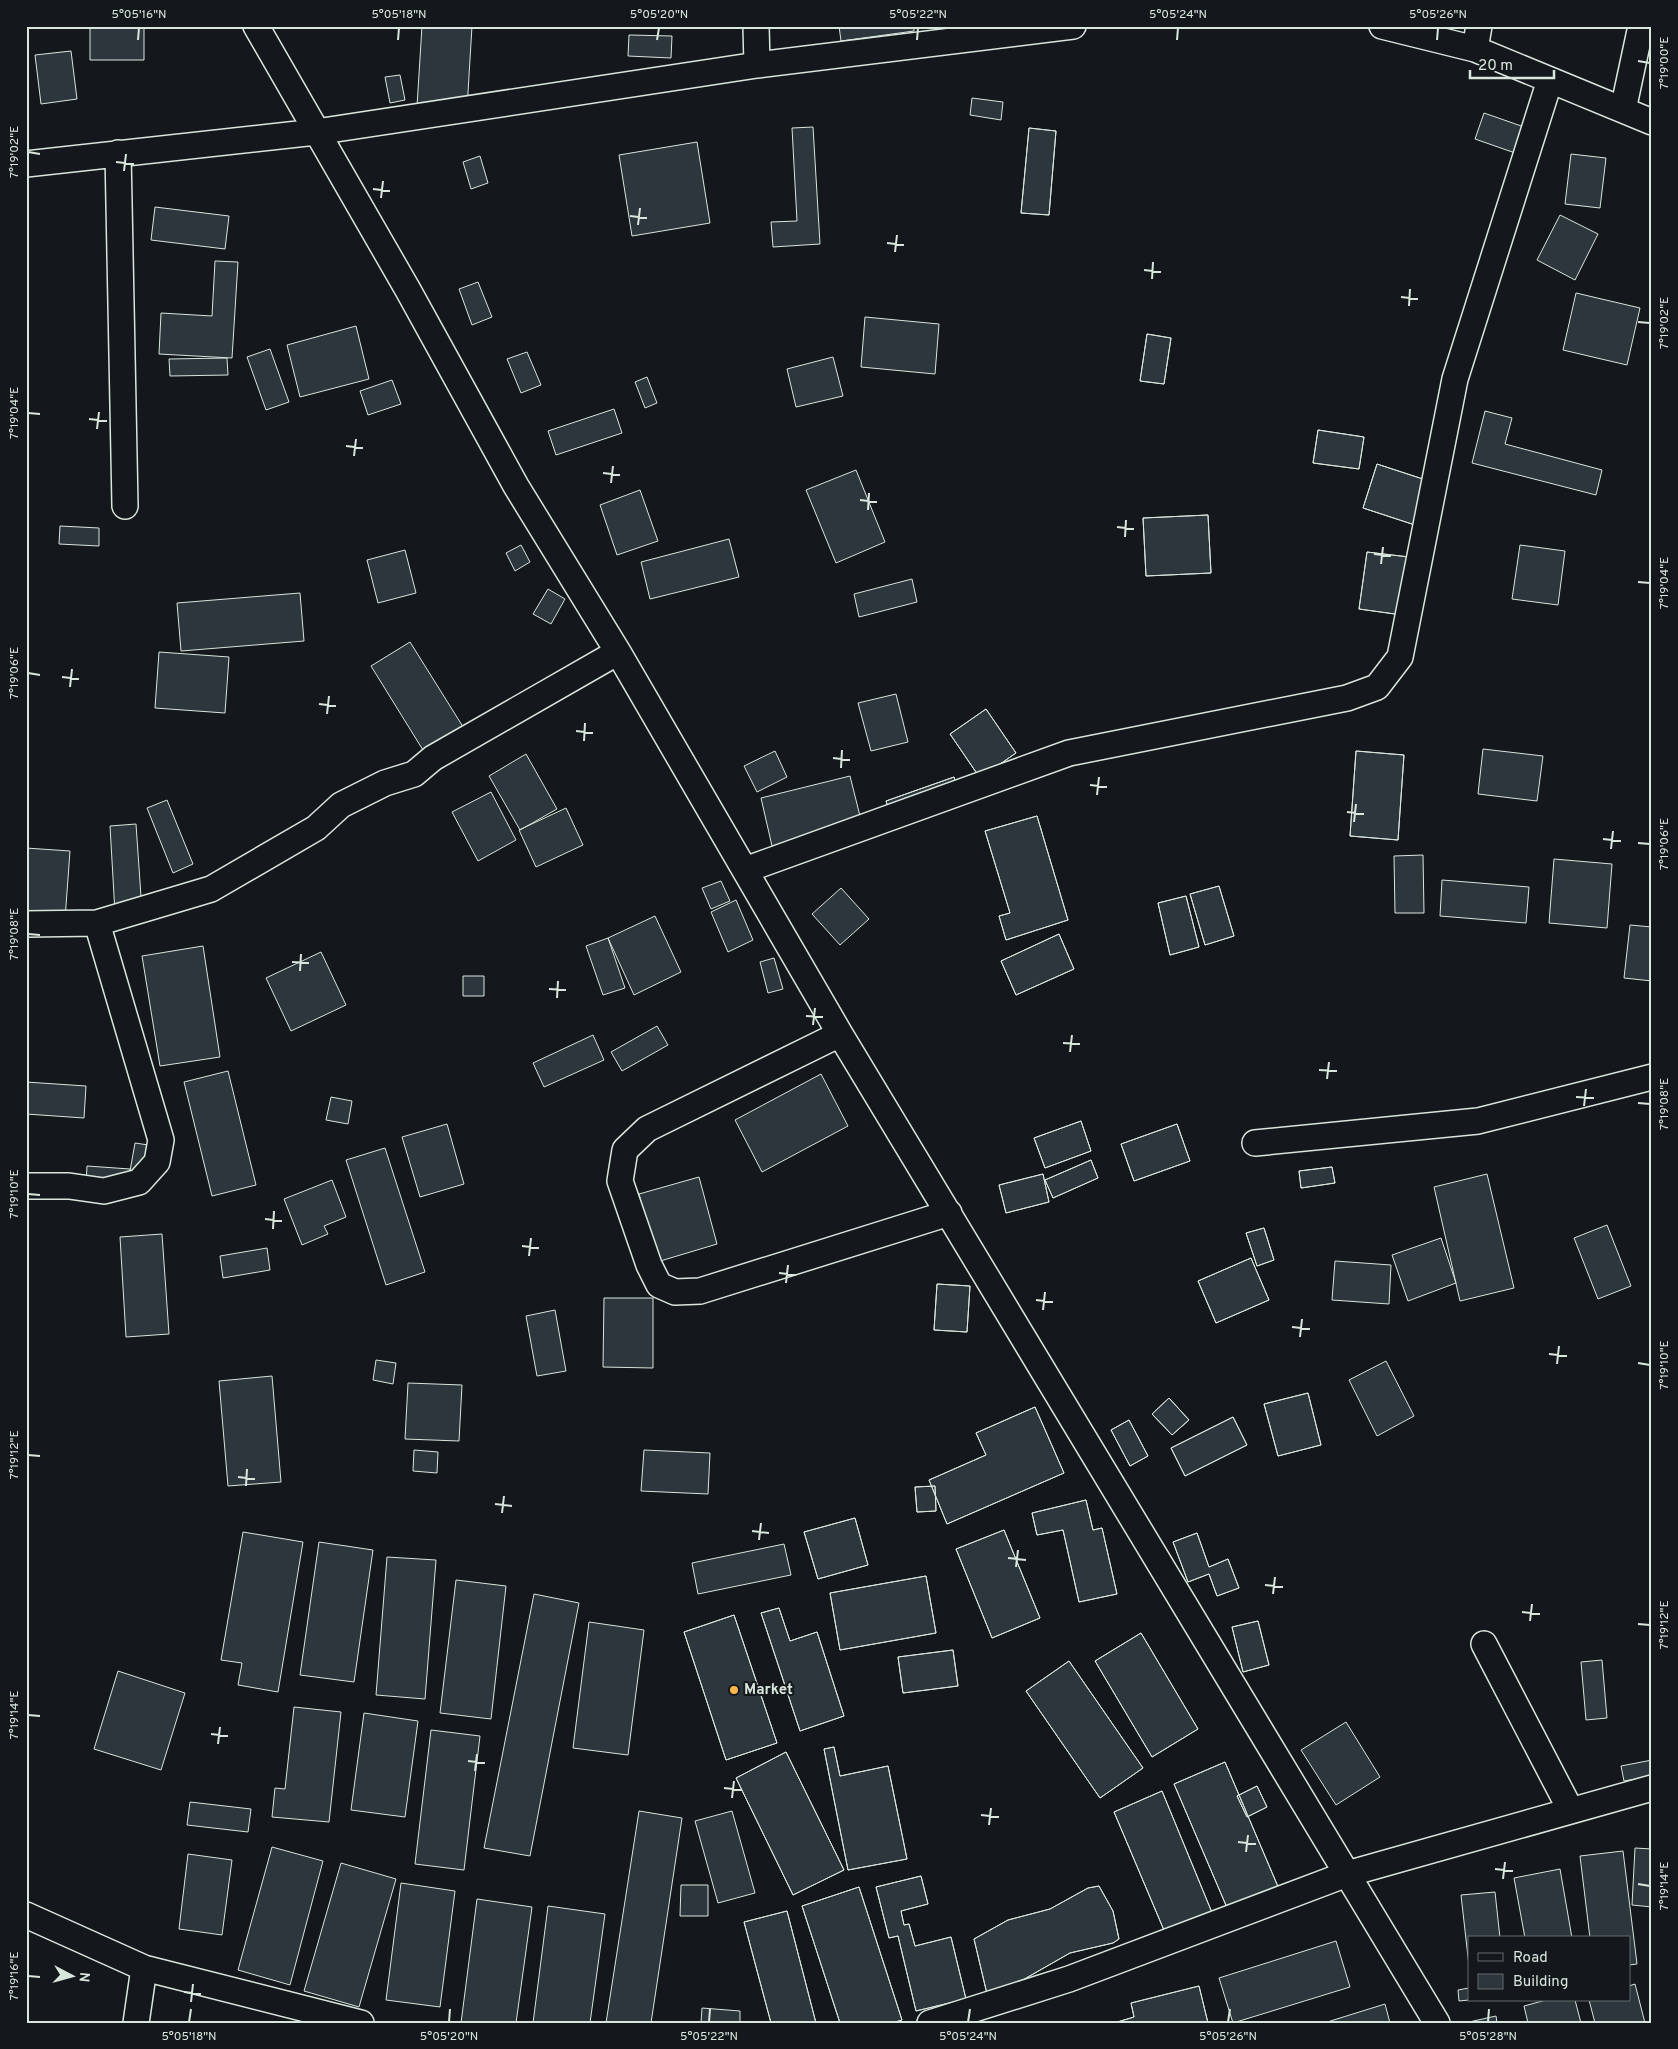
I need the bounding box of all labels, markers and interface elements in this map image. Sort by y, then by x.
text: 5°05'16"N [111,7,167,23]
text: 5°05'18"N [371,7,427,23]
text: 5°05'20"N [630,7,688,23]
text: 5°05'22"N [889,7,947,23]
text: 5°05'24"N [1149,7,1207,23]
text: 5°05'26"N [1409,7,1467,23]
text: 7°19'00"E [1657,37,1673,89]
scale bar [1470,48,1554,80]
text: 20 m [1478,57,1513,76]
text: 7°19'02"E [7,126,23,178]
text: 7°19'02"E [1657,297,1673,349]
text: 7°19'04"E [7,387,23,439]
text: 7°19'04"E [1657,557,1673,609]
text: 7°19'06"E [7,647,23,699]
text: 7°19'06"E [1657,818,1673,870]
text: 7°19'08"E [7,908,23,960]
text: 7°19'08"E [1657,1078,1673,1130]
text: 7°19'10"E [7,1169,23,1219]
text: 7°19'10"E [1657,1340,1673,1390]
text: 7°19'12"E [7,1430,23,1480]
text: 7°19'12"E [1657,1600,1673,1650]
place label: Market [744,1681,793,1700]
marker: Market [728,1684,740,1696]
text: 7°19'14"E [7,1690,23,1740]
text: 7°19'14"E [1657,1861,1673,1911]
legend [1468,1936,1630,2002]
text: Road [1513,1949,1548,1968]
text: 7°19'16"E [7,1951,23,2001]
north arrow [48,1952,98,2002]
text: N [74,1971,92,1983]
text: Building [1513,1973,1568,1992]
text: 5°05'18"N [161,2029,217,2045]
text: 5°05'20"N [420,2029,478,2045]
text: 5°05'22"N [680,2029,738,2045]
text: 5°05'24"N [939,2029,997,2045]
text: 5°05'26"N [1199,2029,1257,2045]
text: 5°05'28"N [1459,2029,1517,2045]

